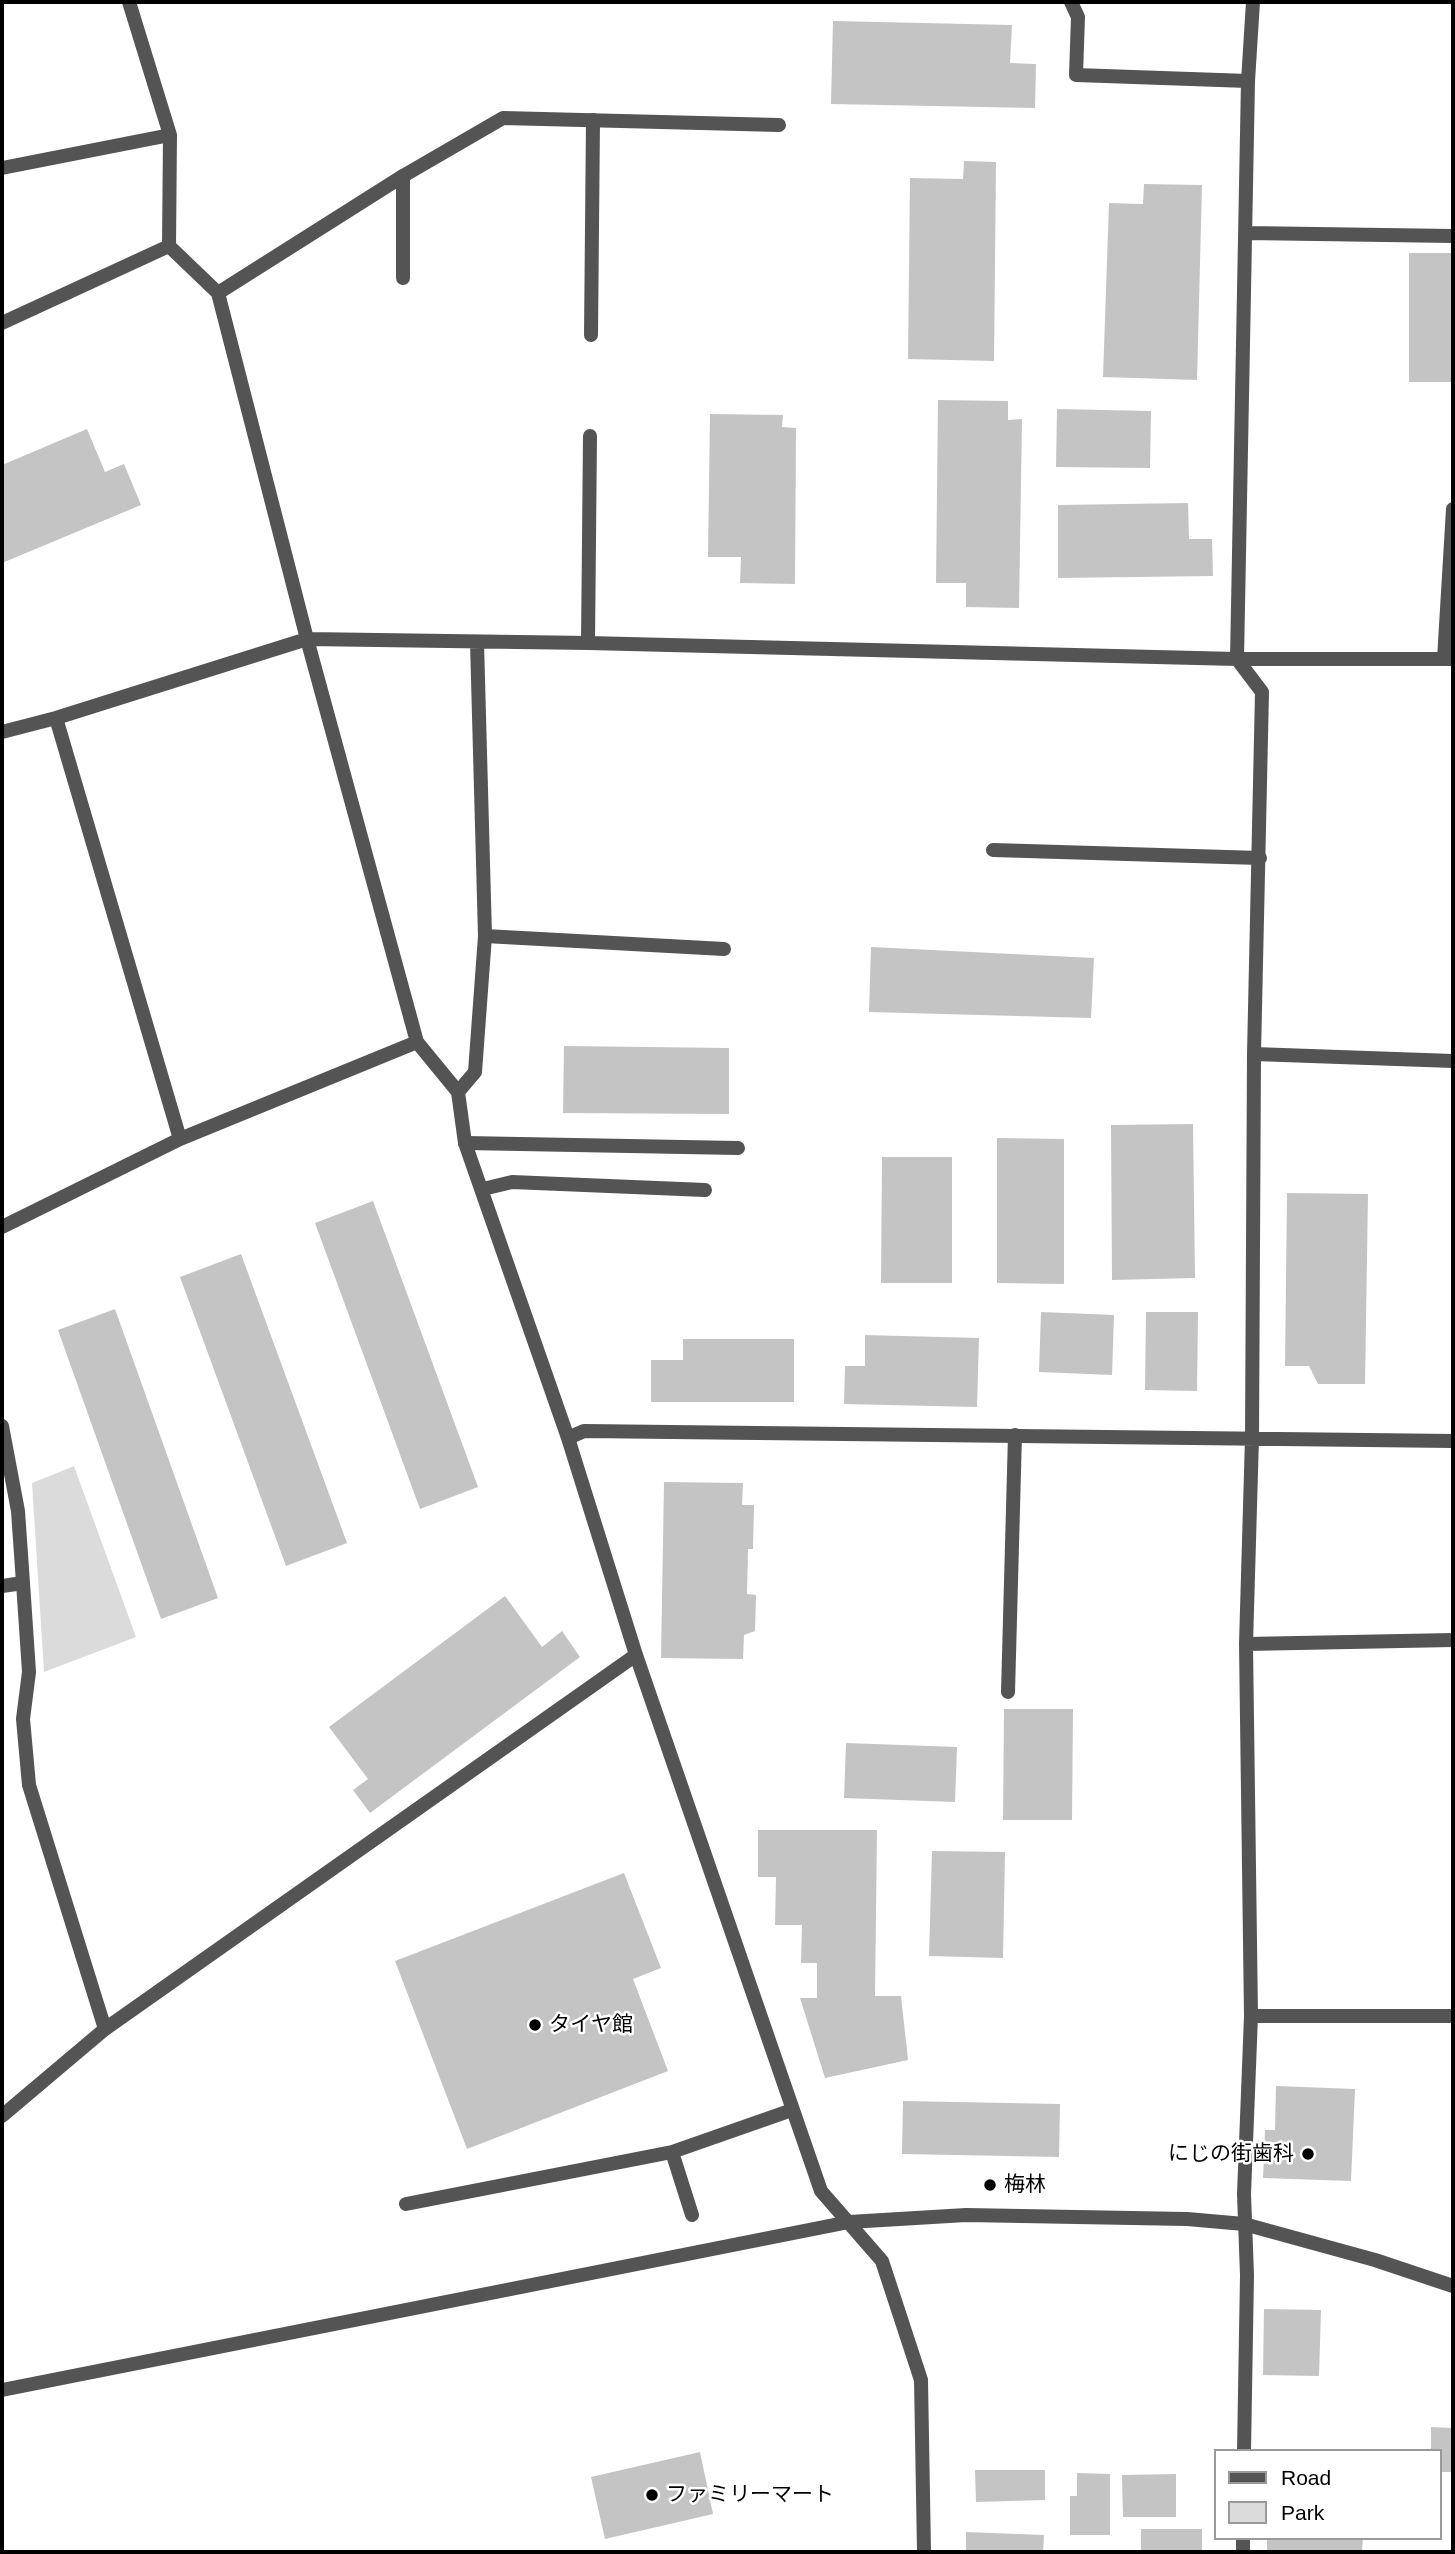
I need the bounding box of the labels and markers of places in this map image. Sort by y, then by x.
place label: タイヤ館 [549,2012,633,2038]
marker: タイヤ館 [527,2017,543,2033]
place label: にじの街歯科 [1168,2141,1294,2167]
marker: にじの街歯科 [1300,2146,1316,2162]
place label: 梅林 [1004,2172,1046,2198]
marker: 梅林 [982,2177,998,2193]
place label: ファミリーマート [666,2482,834,2508]
marker: ファミリーマート [644,2487,660,2503]

